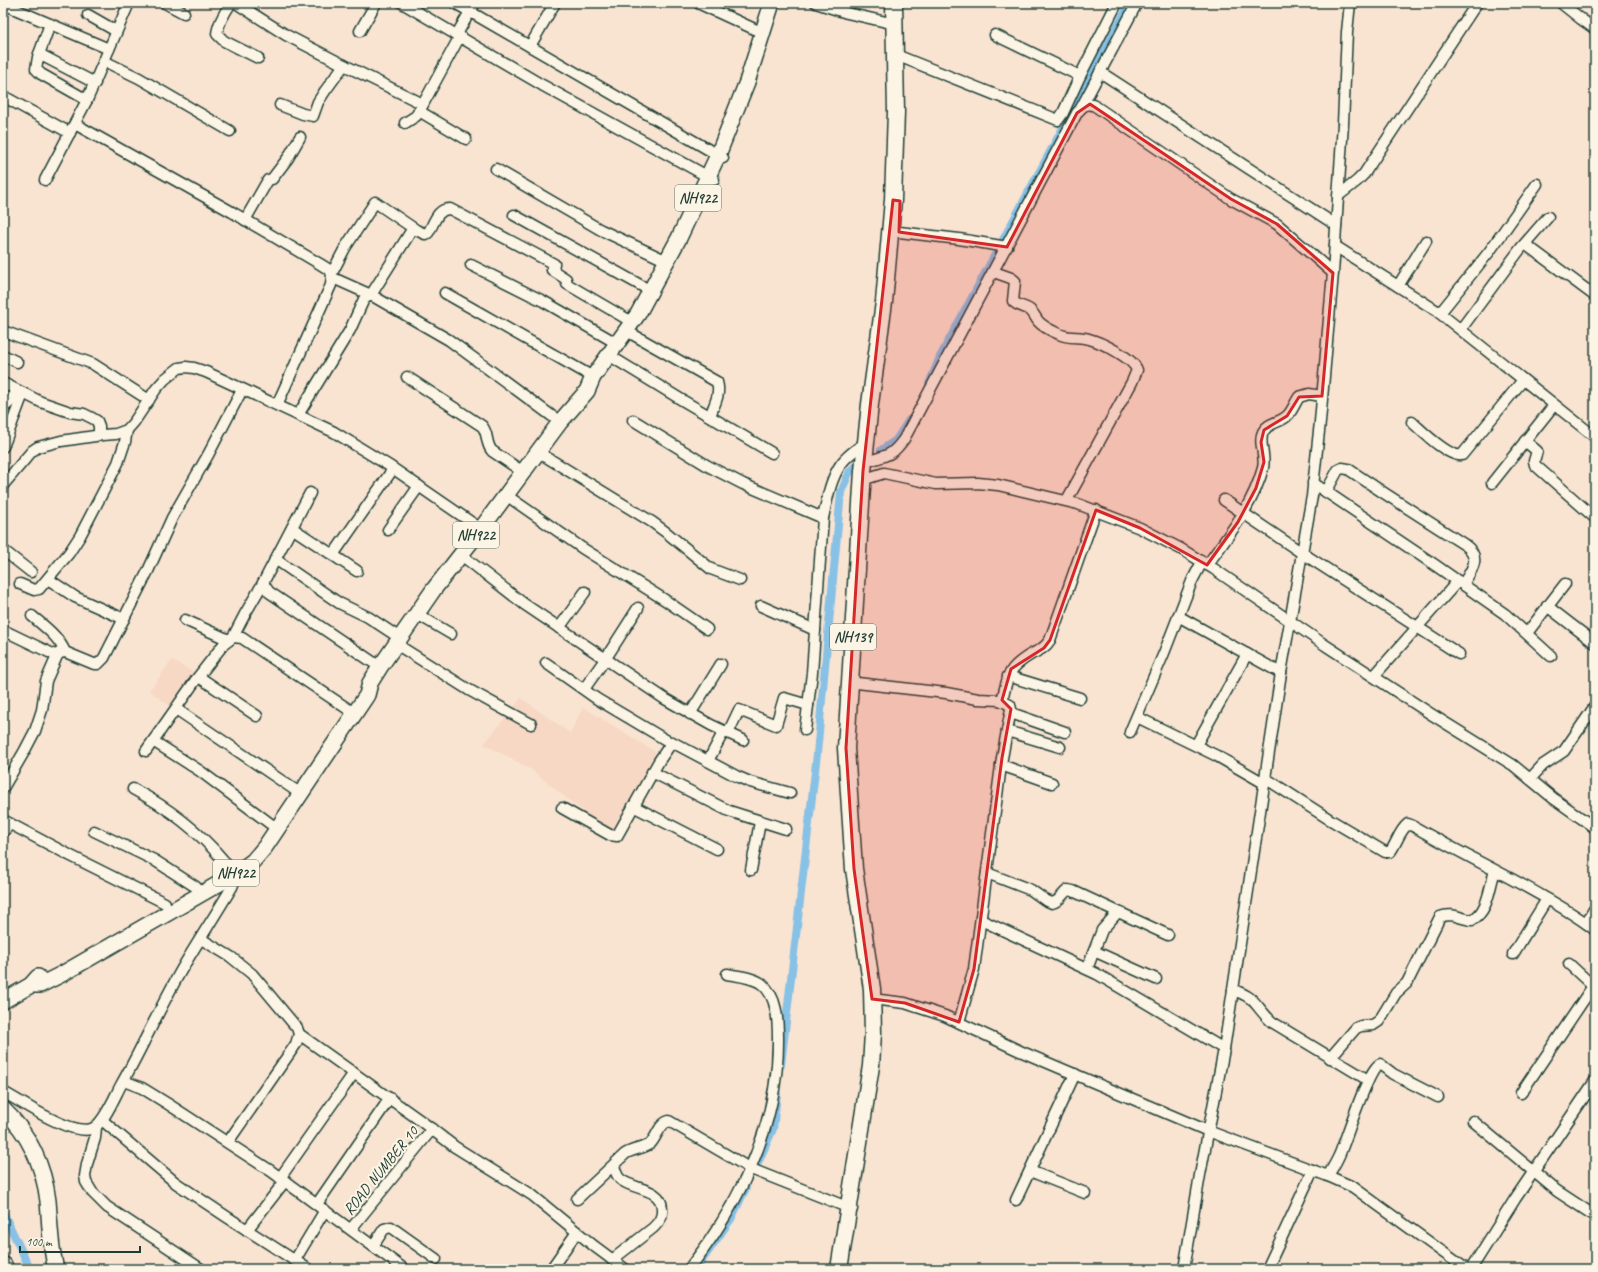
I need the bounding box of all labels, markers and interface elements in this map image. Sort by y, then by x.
road number: NH922 [675,185,721,211]
road number: NH922 [453,522,499,548]
road number: NH139 [830,624,876,650]
road number: NH922 [213,860,259,886]
street label: ROAD NUMBER 10 [339,1121,424,1219]
scale bar [20,1228,140,1254]
text: 100 m [26,1234,53,1250]

